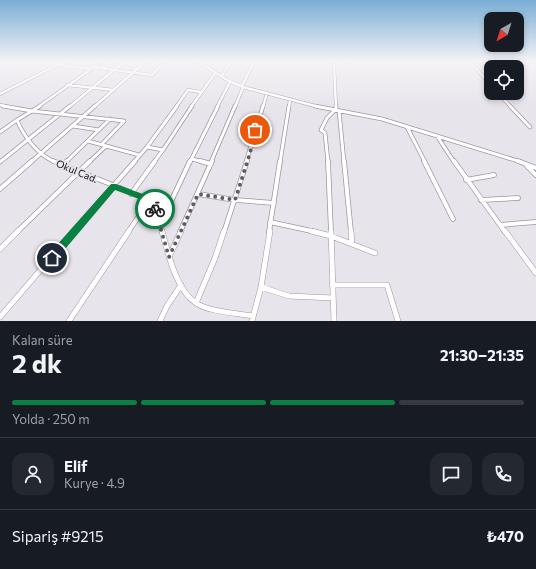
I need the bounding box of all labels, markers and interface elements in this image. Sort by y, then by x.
north arrow [484,12,524,52]
map controls [484,12,524,100]
button: locate [484,60,524,100]
pin [238,113,272,147]
icon: bag [244,119,266,141]
street label: Okul Cad. [54,157,100,185]
courier [135,189,175,229]
icon: bike [144,198,166,220]
pin [35,241,69,275]
icon: home [41,247,63,269]
text: Kalan süre [12,332,73,348]
text: 21:30–21:35 [440,346,524,364]
text: 2 dk [12,347,62,378]
text: Yolda · 250 m [12,411,90,427]
button: person [12,453,54,495]
button: chat [430,453,472,495]
button: phone [482,453,524,495]
text: Elif [64,457,87,475]
text: Kurye · 4.9 [64,475,125,491]
text: Sipariş #9215 [12,527,104,545]
text: ₺470 [486,527,524,545]

